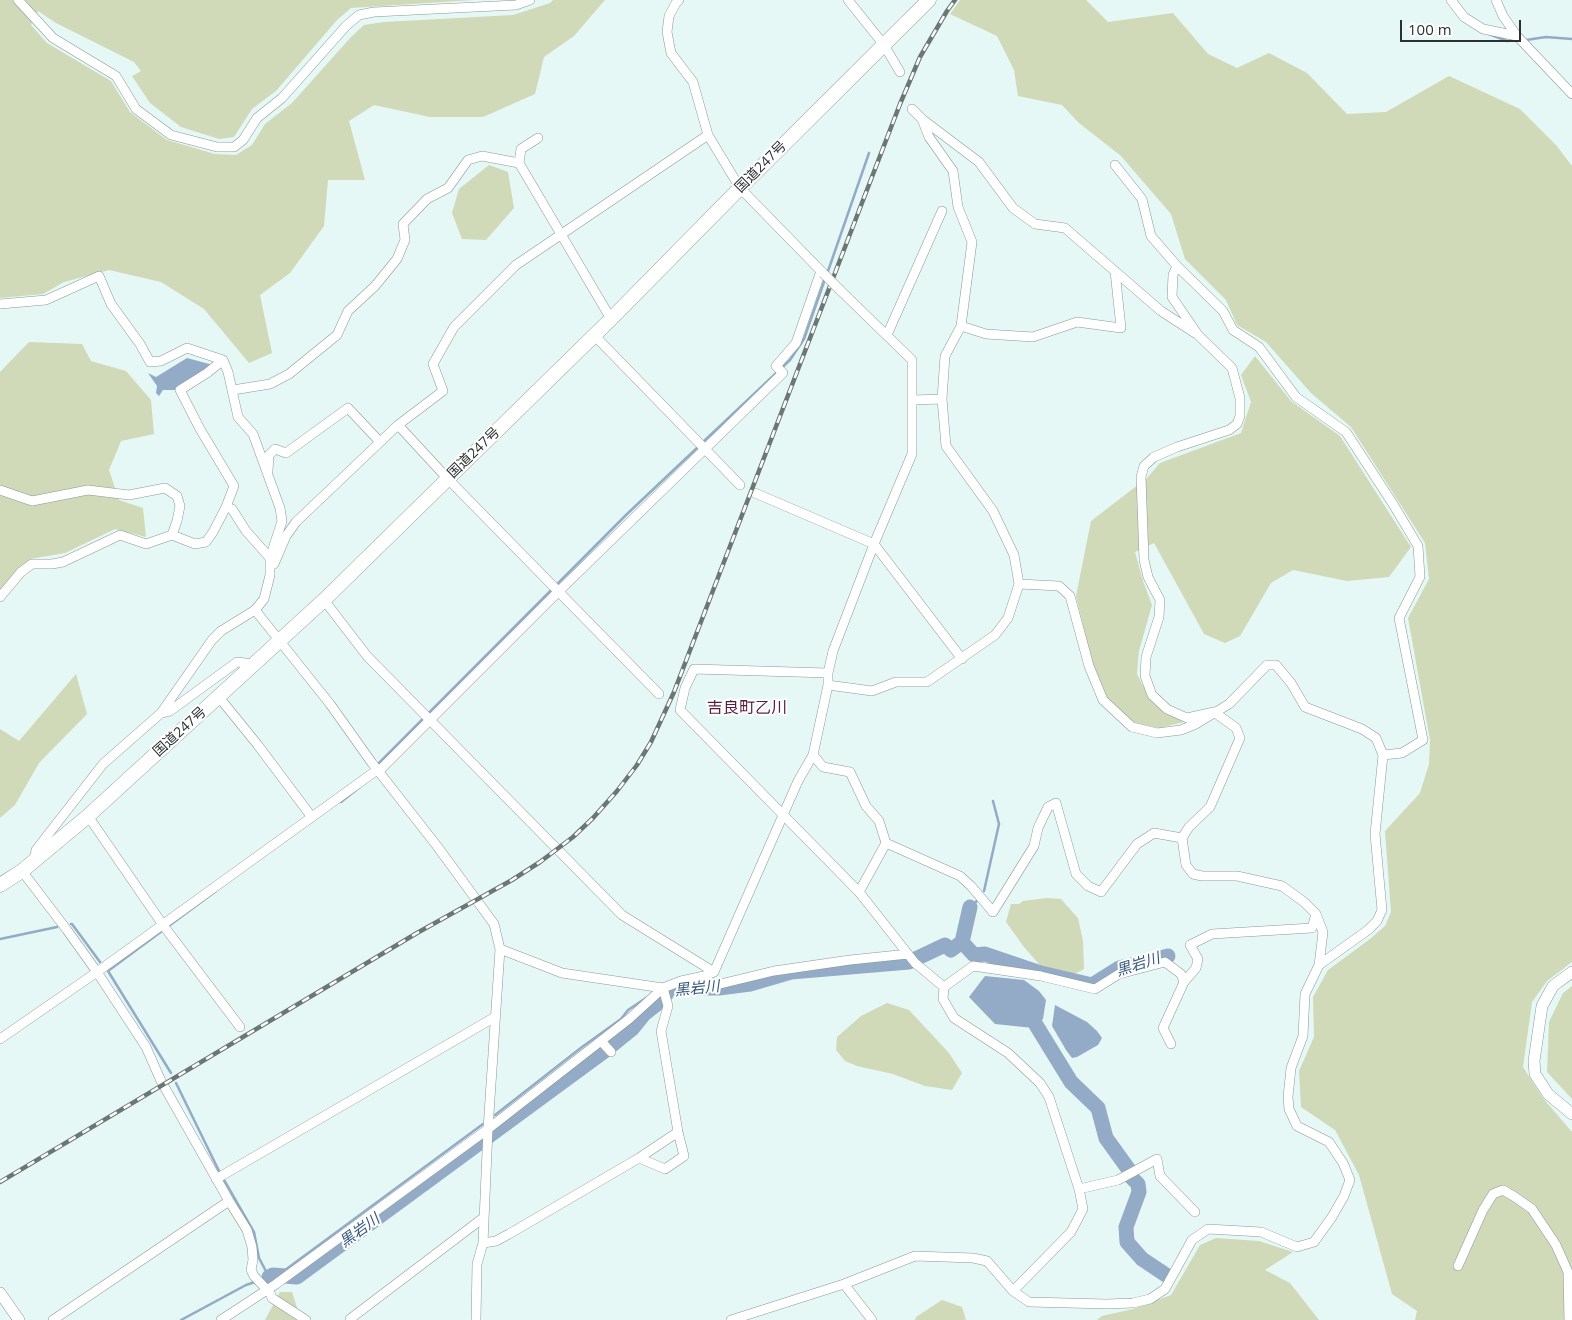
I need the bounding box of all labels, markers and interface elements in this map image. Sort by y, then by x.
scale bar [1402,10,1523,42]
text: 100 m [1408,19,1452,39]
street label: 国道247号 [732,138,790,196]
street label: 国道247号 [444,424,504,482]
district label: 吉良町乙川 [707,698,787,718]
street label: 国道247号 [150,704,210,760]
water label: 黒岩川 [1114,949,1162,981]
water label: 黒岩川 [674,978,720,1000]
water label: 黒岩川 [337,1210,383,1252]

